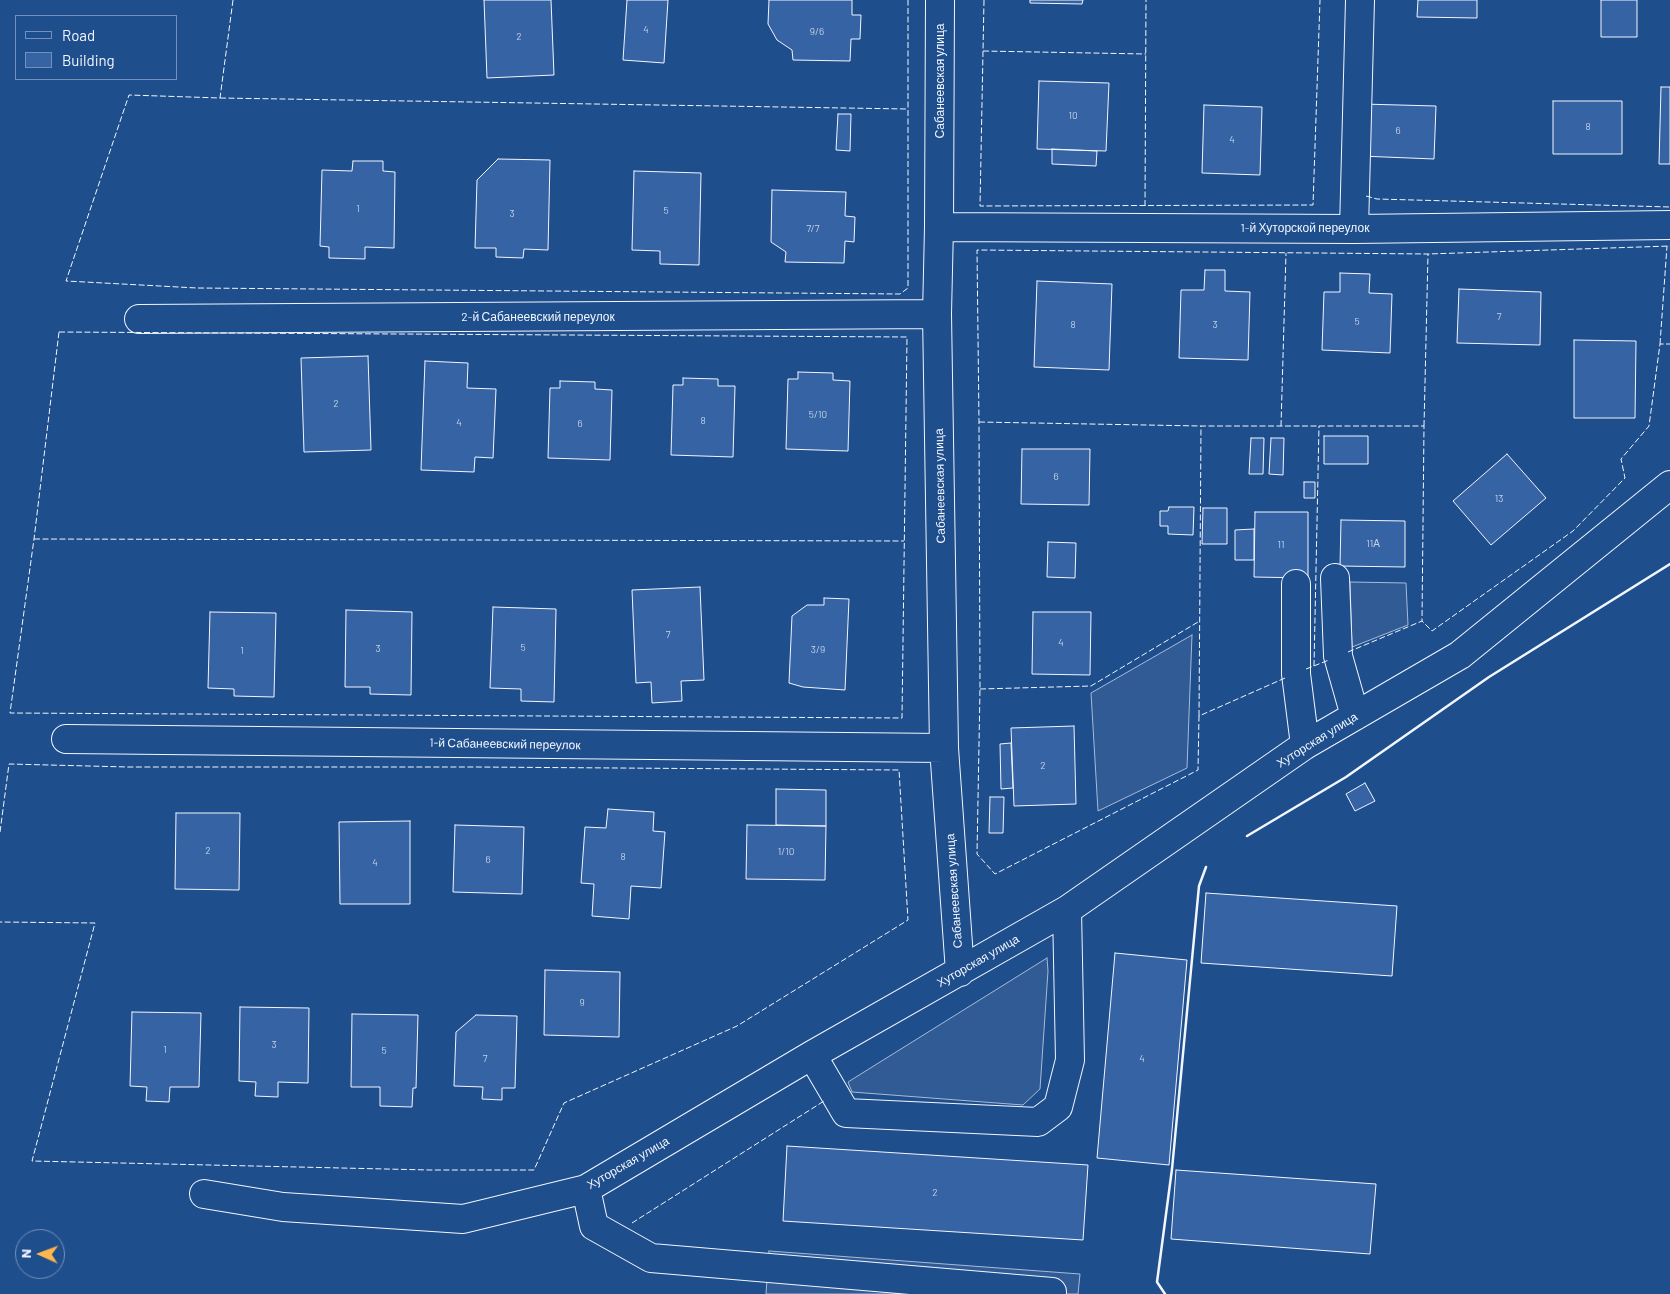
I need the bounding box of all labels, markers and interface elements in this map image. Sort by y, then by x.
legend [15,15,178,80]
street label: Сабанеевская улица [933,23,947,139]
house number: 4 [643,24,649,36]
text: Road [62,26,95,44]
house number: 9/6 [810,26,824,38]
house number: 2 [516,31,522,43]
text: Building [62,51,115,69]
house number: 10 [1068,110,1078,122]
house number: 8 [1585,121,1591,133]
house number: 6 [1395,125,1401,137]
house number: 4 [1229,134,1235,146]
house number: 1 [356,203,360,215]
house number: 5 [663,205,669,217]
house number: 3 [509,208,515,220]
street label: 1-й Хуторской переулок [1241,221,1369,235]
house number: 7/7 [807,223,819,235]
street label: 2-й Сабанеевский переулок [461,310,615,324]
house number: 7 [1497,311,1501,323]
house number: 5 [1354,316,1360,328]
house number: 8 [1070,319,1076,331]
house number: 3 [1212,319,1218,331]
house number: 2 [333,398,339,410]
house number: 5/10 [809,409,827,421]
house number: 8 [700,415,706,427]
house number: 4 [456,417,462,429]
house number: 6 [577,418,583,430]
street label: Сабанеевская улица [932,428,948,544]
house number: 6 [1053,471,1059,483]
house number: 13 [1495,493,1503,505]
house number: 11А [1366,538,1380,550]
house number: 11 [1277,539,1285,551]
house number: 7 [666,629,670,641]
house number: 4 [1058,637,1064,649]
house number: 5 [520,642,526,654]
house number: 3 [375,643,381,655]
house number: 3/9 [811,644,825,656]
house number: 1 [240,645,244,657]
street label: Хуторская улица [1274,709,1360,771]
street label: 1-й Сабанеевский переулок [429,735,581,753]
house number: 2 [1040,760,1046,772]
street label: Сабанеевская улица [943,833,965,949]
house number: 2 [205,845,211,857]
house number: 1/10 [778,846,794,858]
house number: 8 [620,851,626,863]
house number: 6 [485,854,491,866]
house number: 4 [372,857,378,869]
street label: Хуторская улица [934,932,1022,990]
house number: 9 [579,997,585,1009]
house number: 3 [271,1039,277,1051]
house number: 1 [163,1044,167,1056]
house number: 5 [381,1045,387,1057]
house number: 7 [483,1053,487,1065]
house number: 4 [1139,1053,1145,1065]
street label: Хуторская улица [584,1134,672,1192]
house number: 2 [932,1187,938,1199]
north arrow [15,1229,65,1279]
text: N [17,1249,34,1258]

